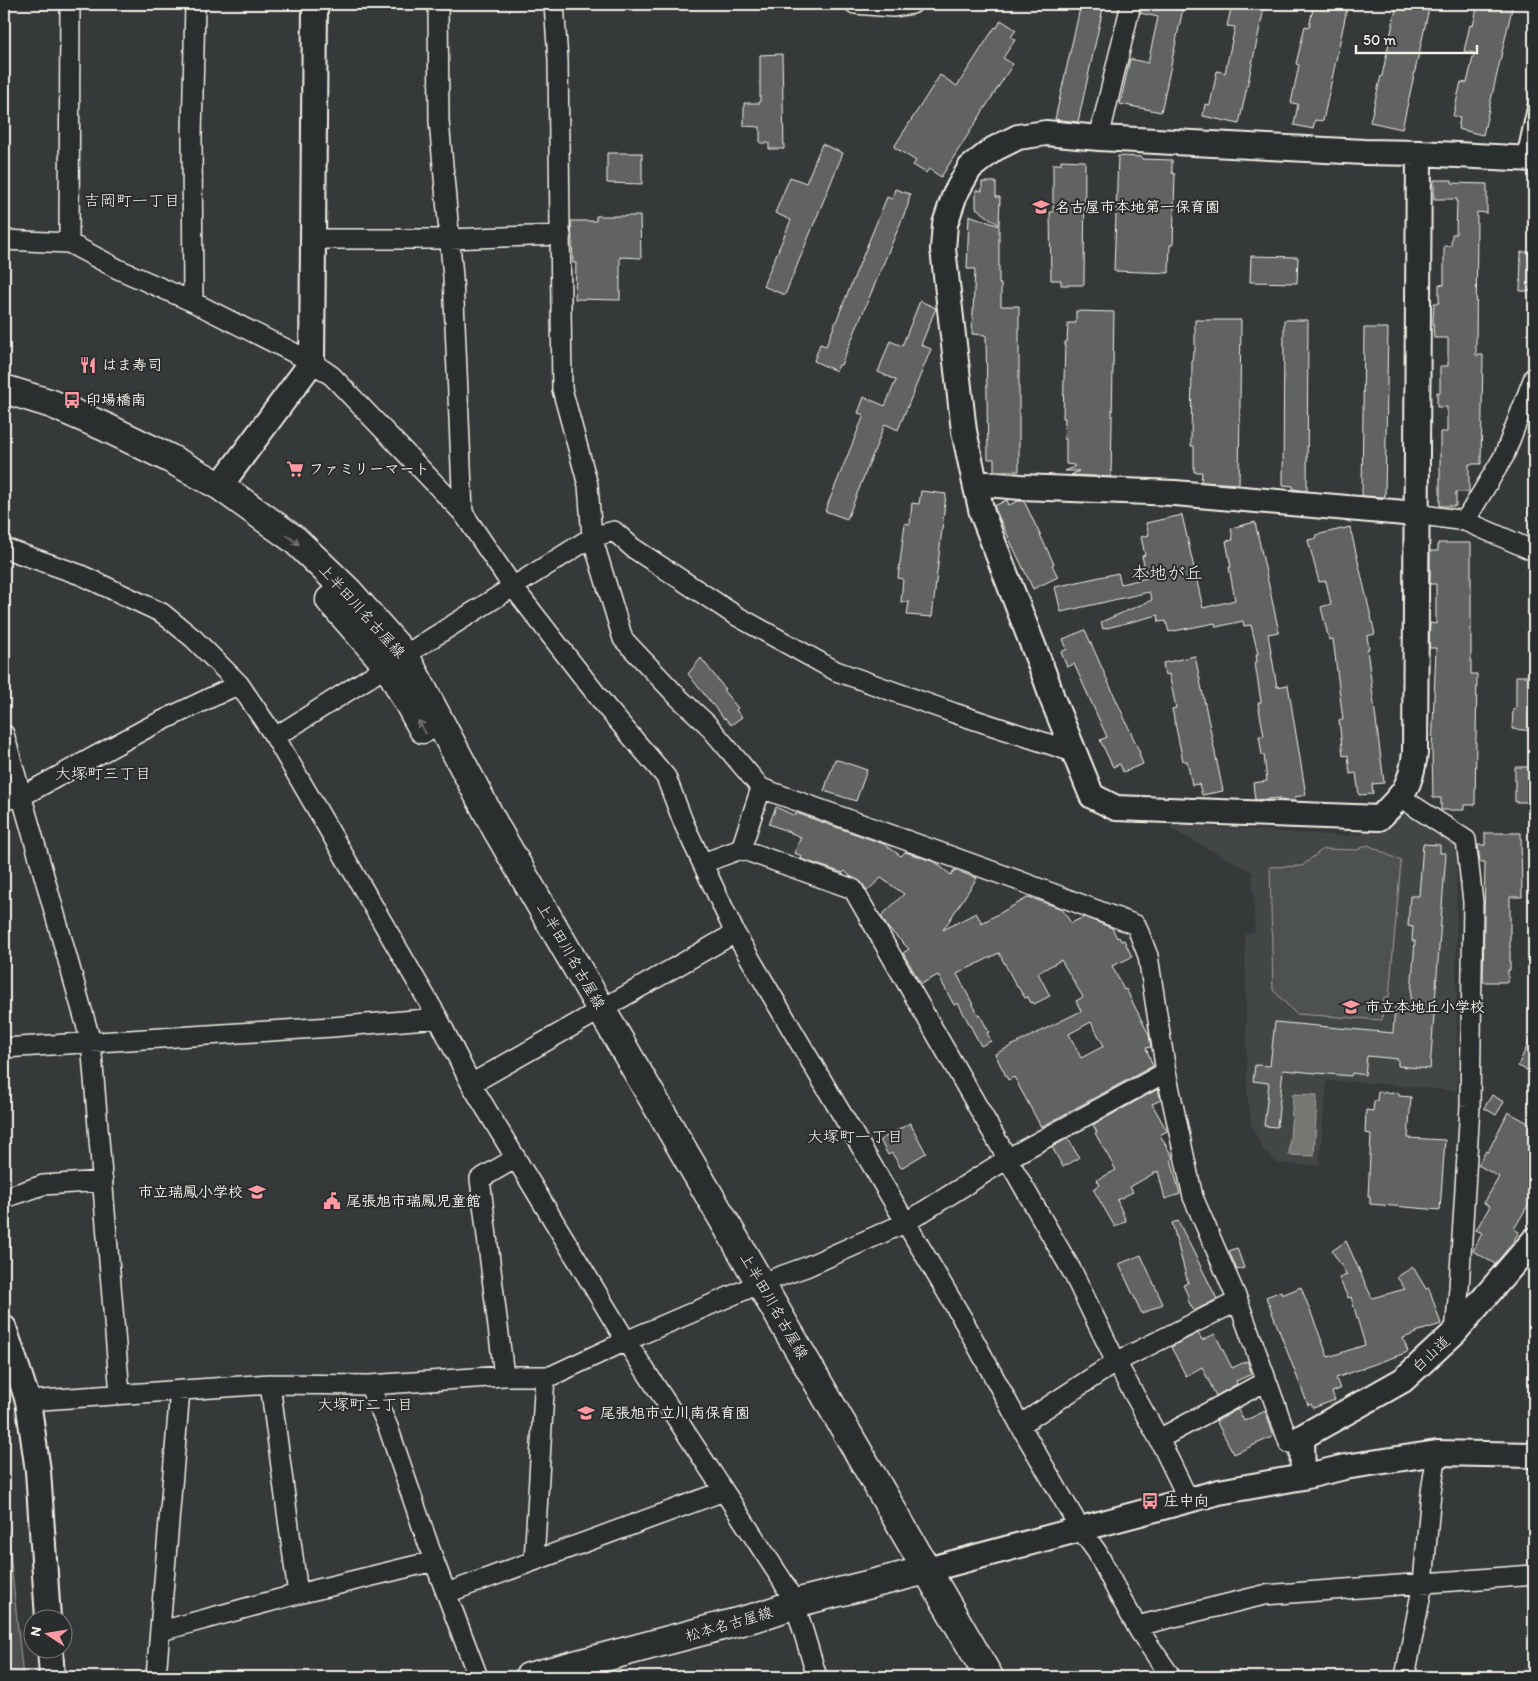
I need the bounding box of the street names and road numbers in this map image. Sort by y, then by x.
street label: 上半田川名古屋線 [315,560,409,662]
street label: 上半田川名古屋線 [533,900,609,1012]
street label: 上半田川名古屋線 [736,1250,812,1362]
street label: 白山道 [1408,1332,1454,1376]
street label: 松本名古屋線 [683,1603,775,1645]

